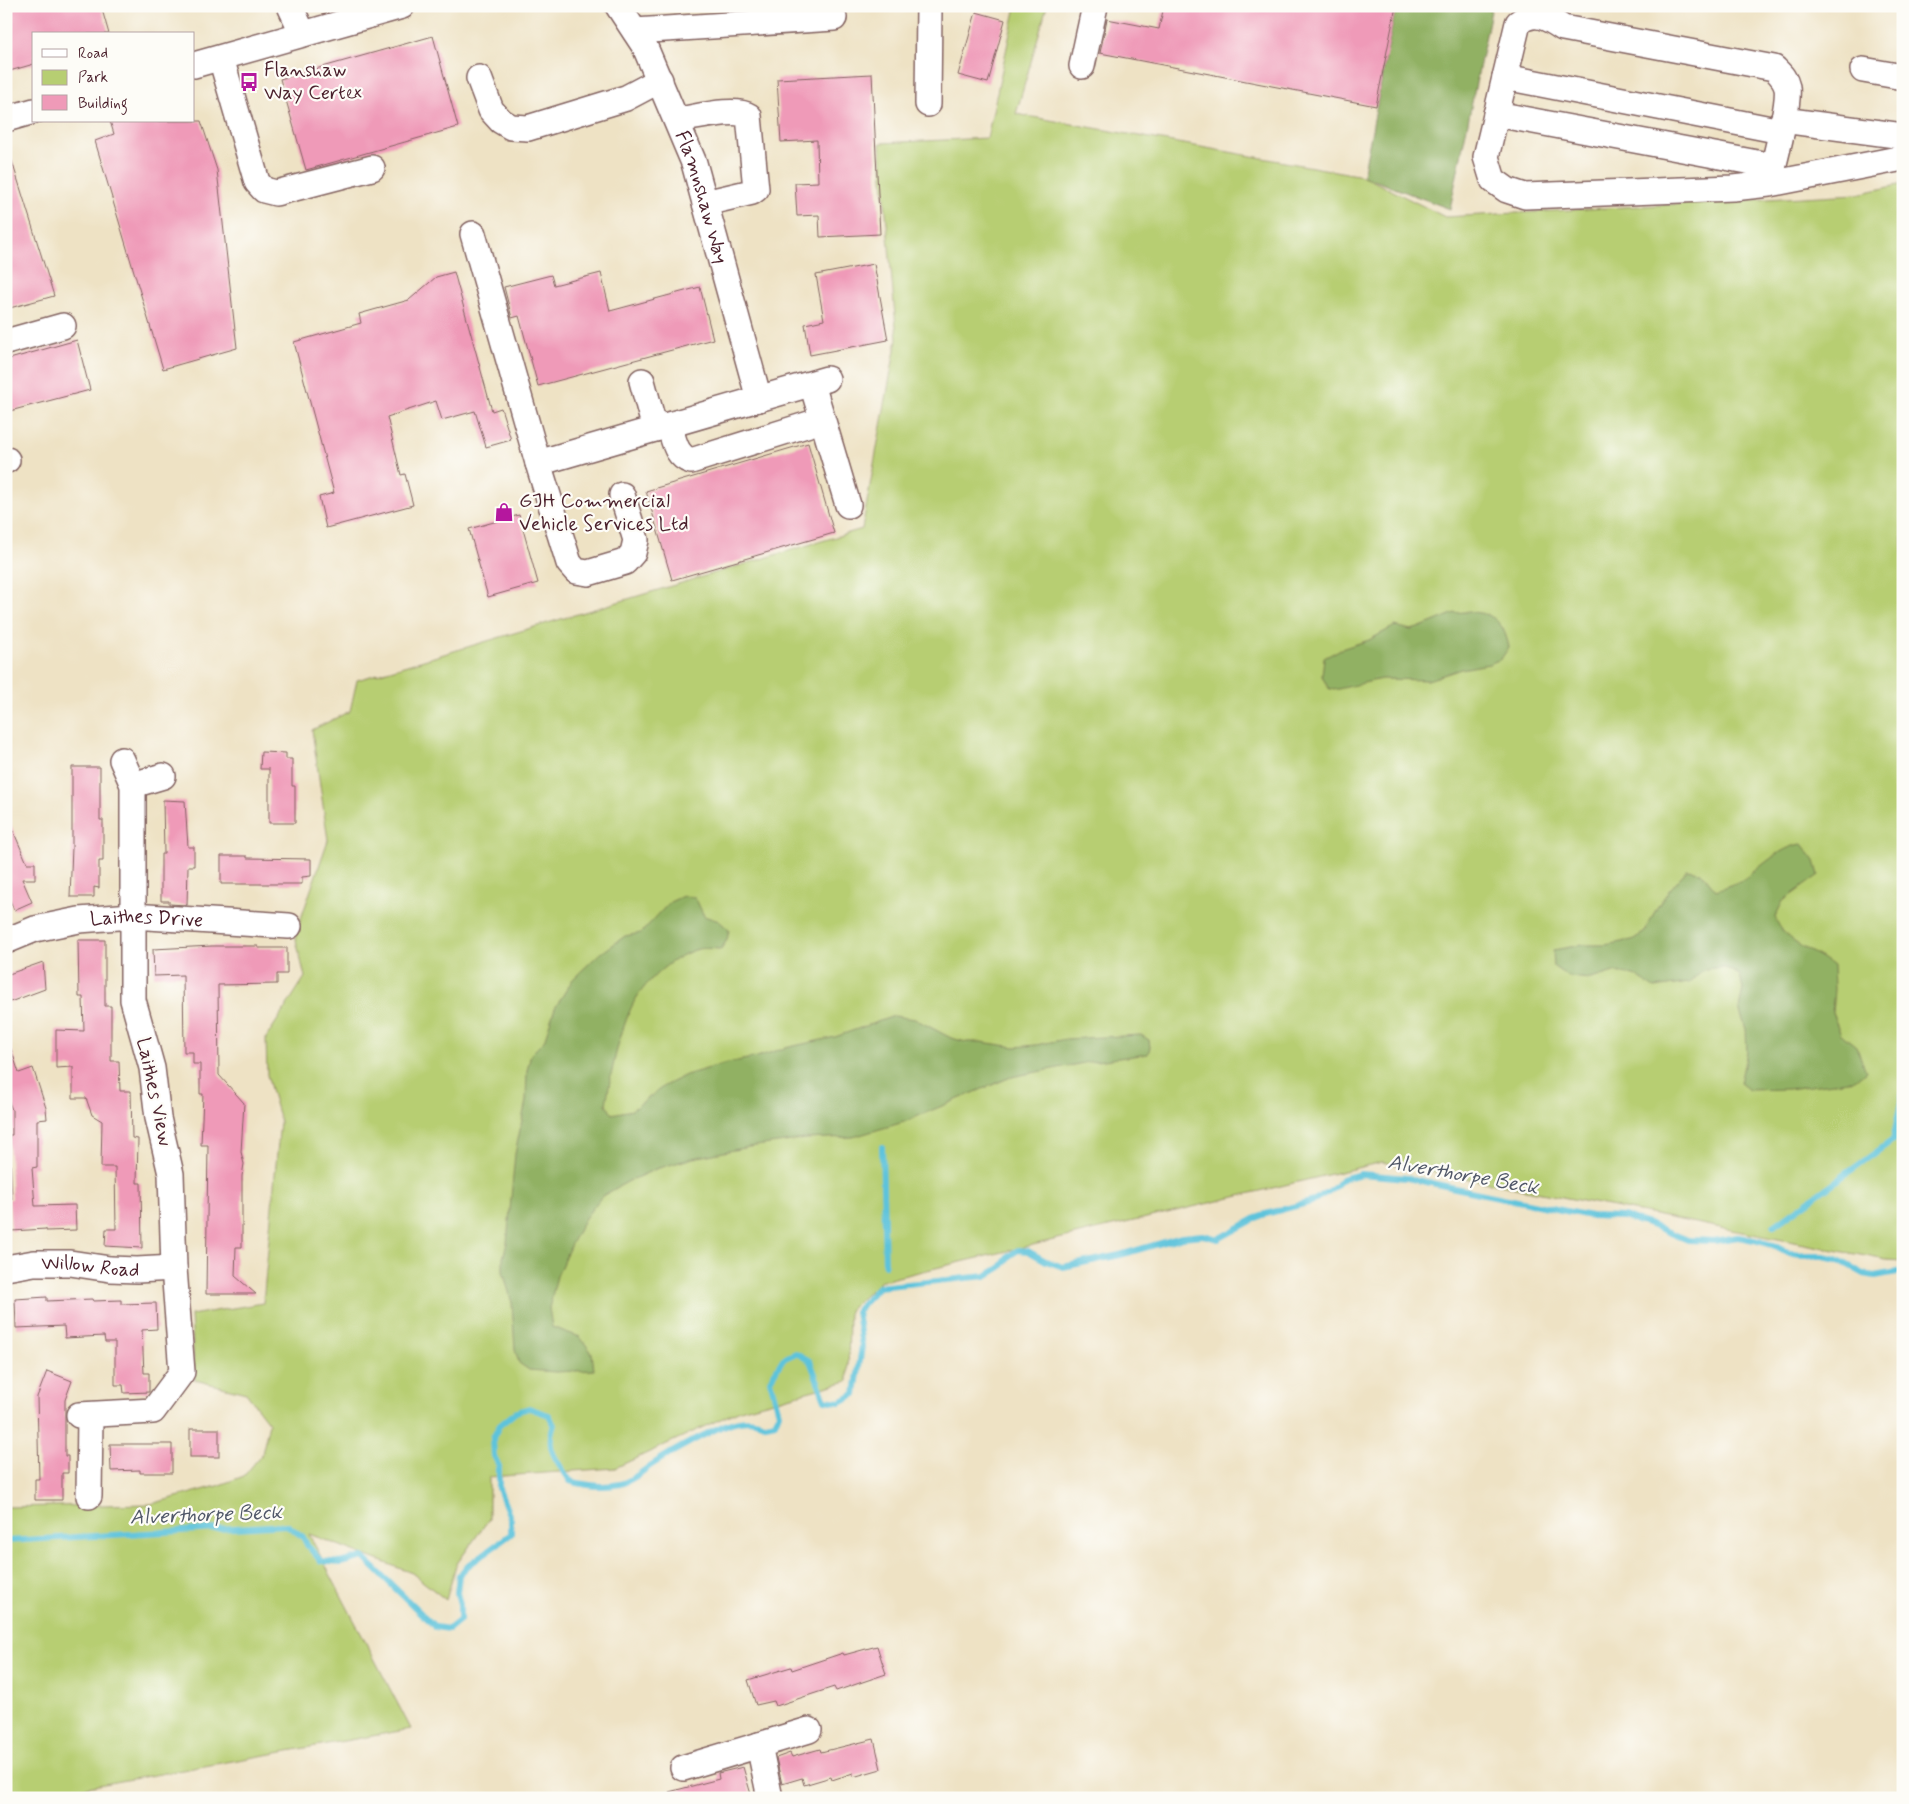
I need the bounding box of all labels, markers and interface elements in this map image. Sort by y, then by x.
legend [32,32,195,122]
text: Road [78,44,108,64]
place label: Flanshaw Way Certex [264,57,362,107]
text: Park [78,68,108,88]
bus stop icon: Flanshaw Way Certex [238,71,260,93]
text: Building [78,94,128,115]
street label: Flamnshaw Way [668,126,735,267]
place label: GJH Commercial Vehicle Services Ltd [519,488,689,538]
shop icon: GJH Commercial Vehicle Services Ltd [493,501,515,523]
street label: Laithes Drive [89,902,204,934]
street label: Laithes View [129,1035,179,1149]
water label: Alverthorpe Beck [1385,1148,1542,1202]
street label: Willow Road [41,1249,140,1284]
water label: Alverthorpe Beck [129,1498,284,1532]

